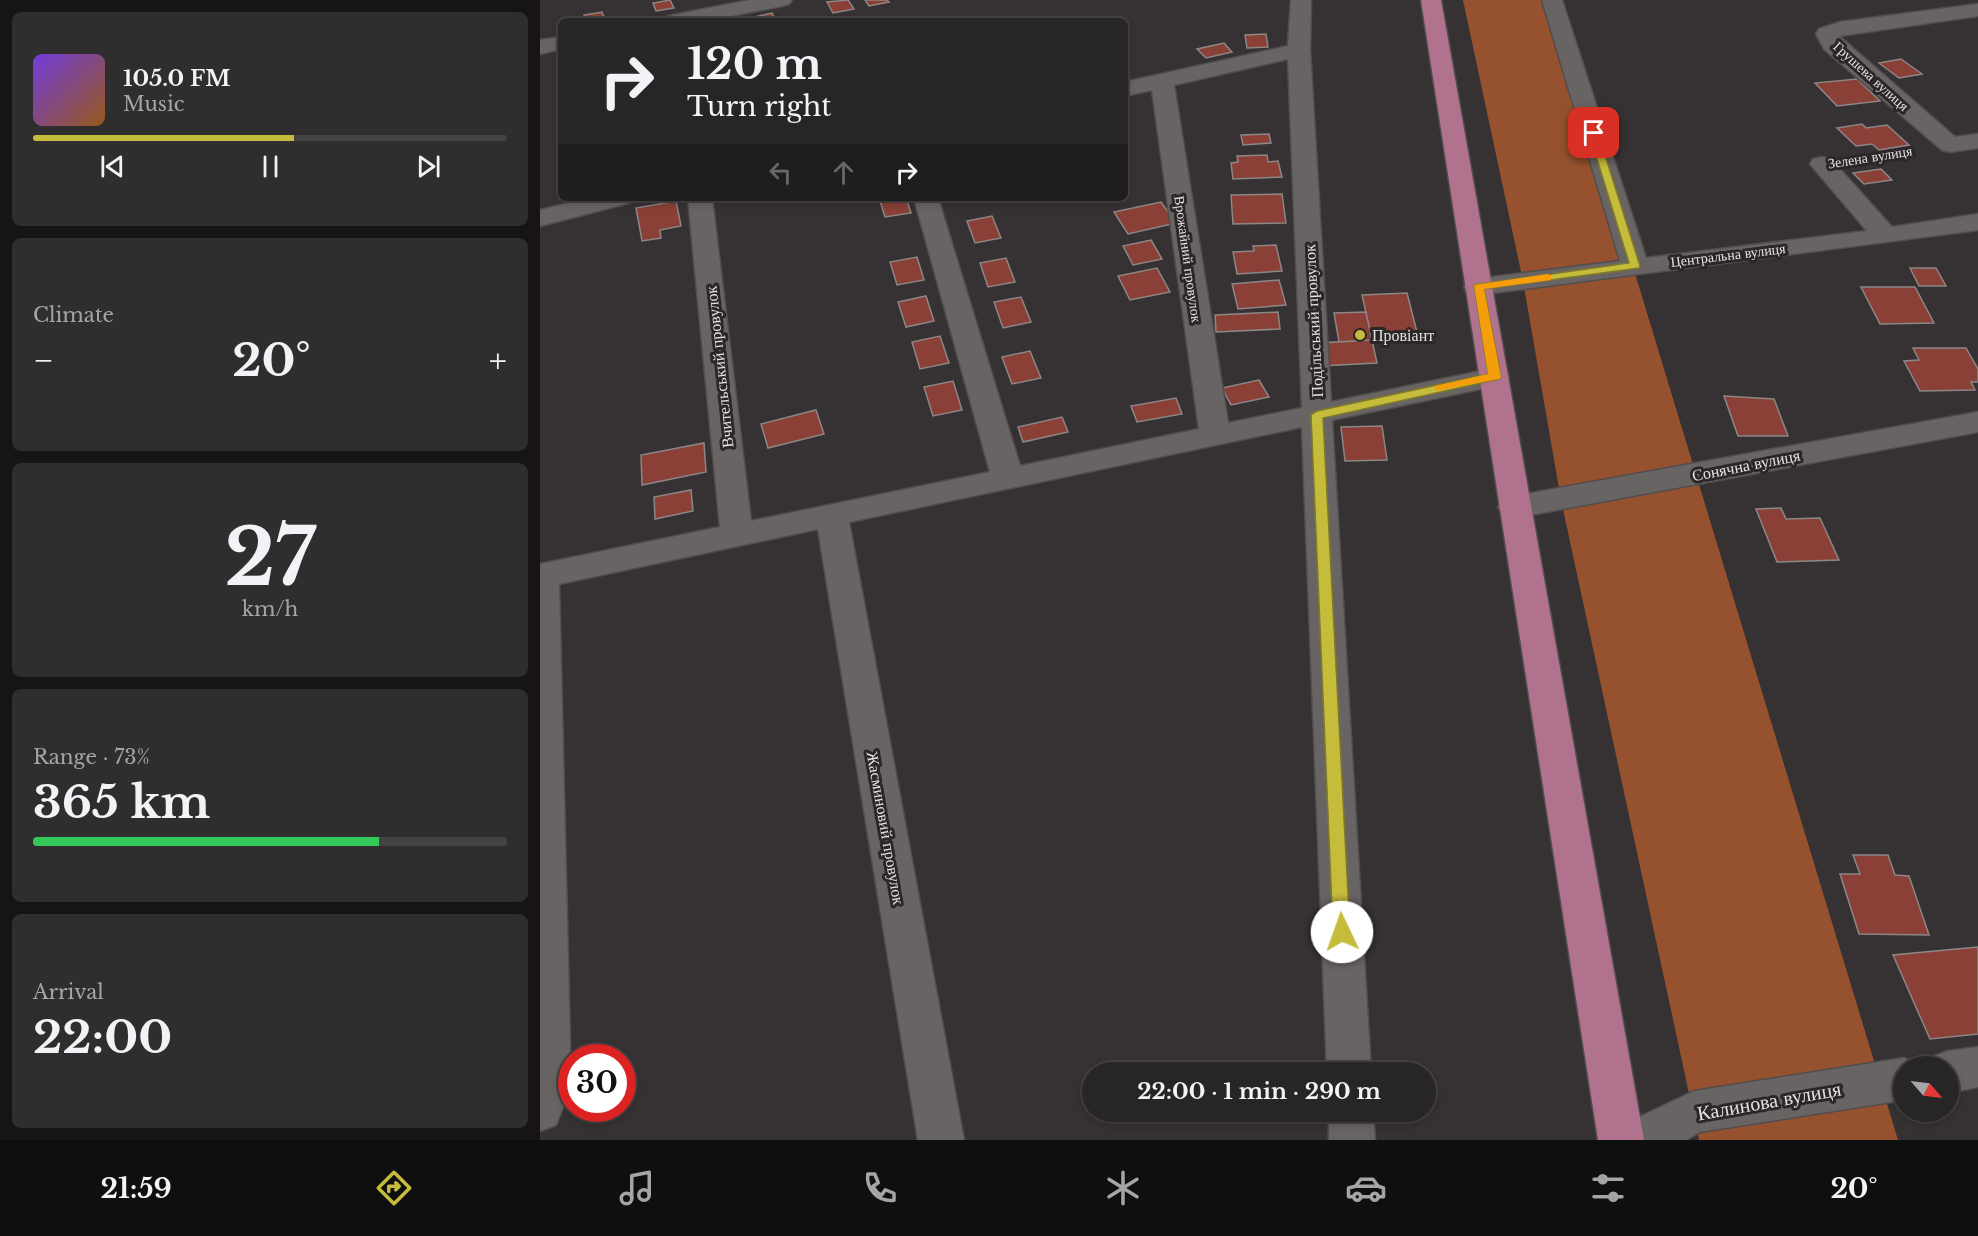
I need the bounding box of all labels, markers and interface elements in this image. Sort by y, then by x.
street label: Грушева вулиця [1829,37,1913,115]
text: 120 m [687,38,822,90]
icon: right [588,42,666,120]
text: 105.0 FM [123,65,230,92]
text: Turn right [687,90,831,123]
text: Music [123,92,184,116]
pin [1568,107,1619,158]
icon: arrive [1577,116,1610,149]
street label: Зелена вулиця [1827,141,1914,173]
icon: previous [96,150,129,183]
icon: pause [254,150,287,183]
icon: next [412,150,445,183]
icon: left [764,156,797,189]
icon: ahead [827,156,860,189]
icon: right [890,156,923,189]
street label: Врожайний провулок [1170,195,1206,324]
street label: Центральна вулиця [1670,239,1787,271]
street label: Подільський провулок [1299,244,1327,398]
street label: Вчительський провулок [701,285,737,449]
text: Climate [33,303,114,327]
place label: Провіант [1372,325,1434,345]
marker: Провіант [1353,328,1367,342]
text: 20° [232,332,311,388]
text: − [33,340,54,381]
text: + [489,340,507,381]
street label: Сонячна вулиця [1690,445,1802,485]
text: 27 [224,509,316,606]
text: km/h [242,597,298,621]
text: Range · 73% [33,745,150,769]
street label: Жасминовий провулок [863,750,909,906]
text: 365 km [33,774,210,830]
position arrow [1310,900,1374,964]
text: Arrival [33,980,104,1004]
text: 22:00 [33,1009,172,1065]
speed limit sign: 30 [558,1044,636,1122]
north arrow [1893,1056,1959,1122]
map controls [1893,1056,1959,1122]
street label: Калинова вулиця [1695,1077,1843,1125]
text: 22:00 · 1 min · 290 m [1137,1078,1381,1105]
icon: directions [373,1167,415,1209]
icon: music [616,1167,658,1209]
icon: phone [859,1167,901,1209]
icon: climate [1102,1167,1144,1209]
icon: car [1345,1167,1387,1209]
icon: filters [1587,1167,1629,1209]
text: 21:59 [100,1172,172,1205]
text: 20° [1830,1172,1877,1205]

